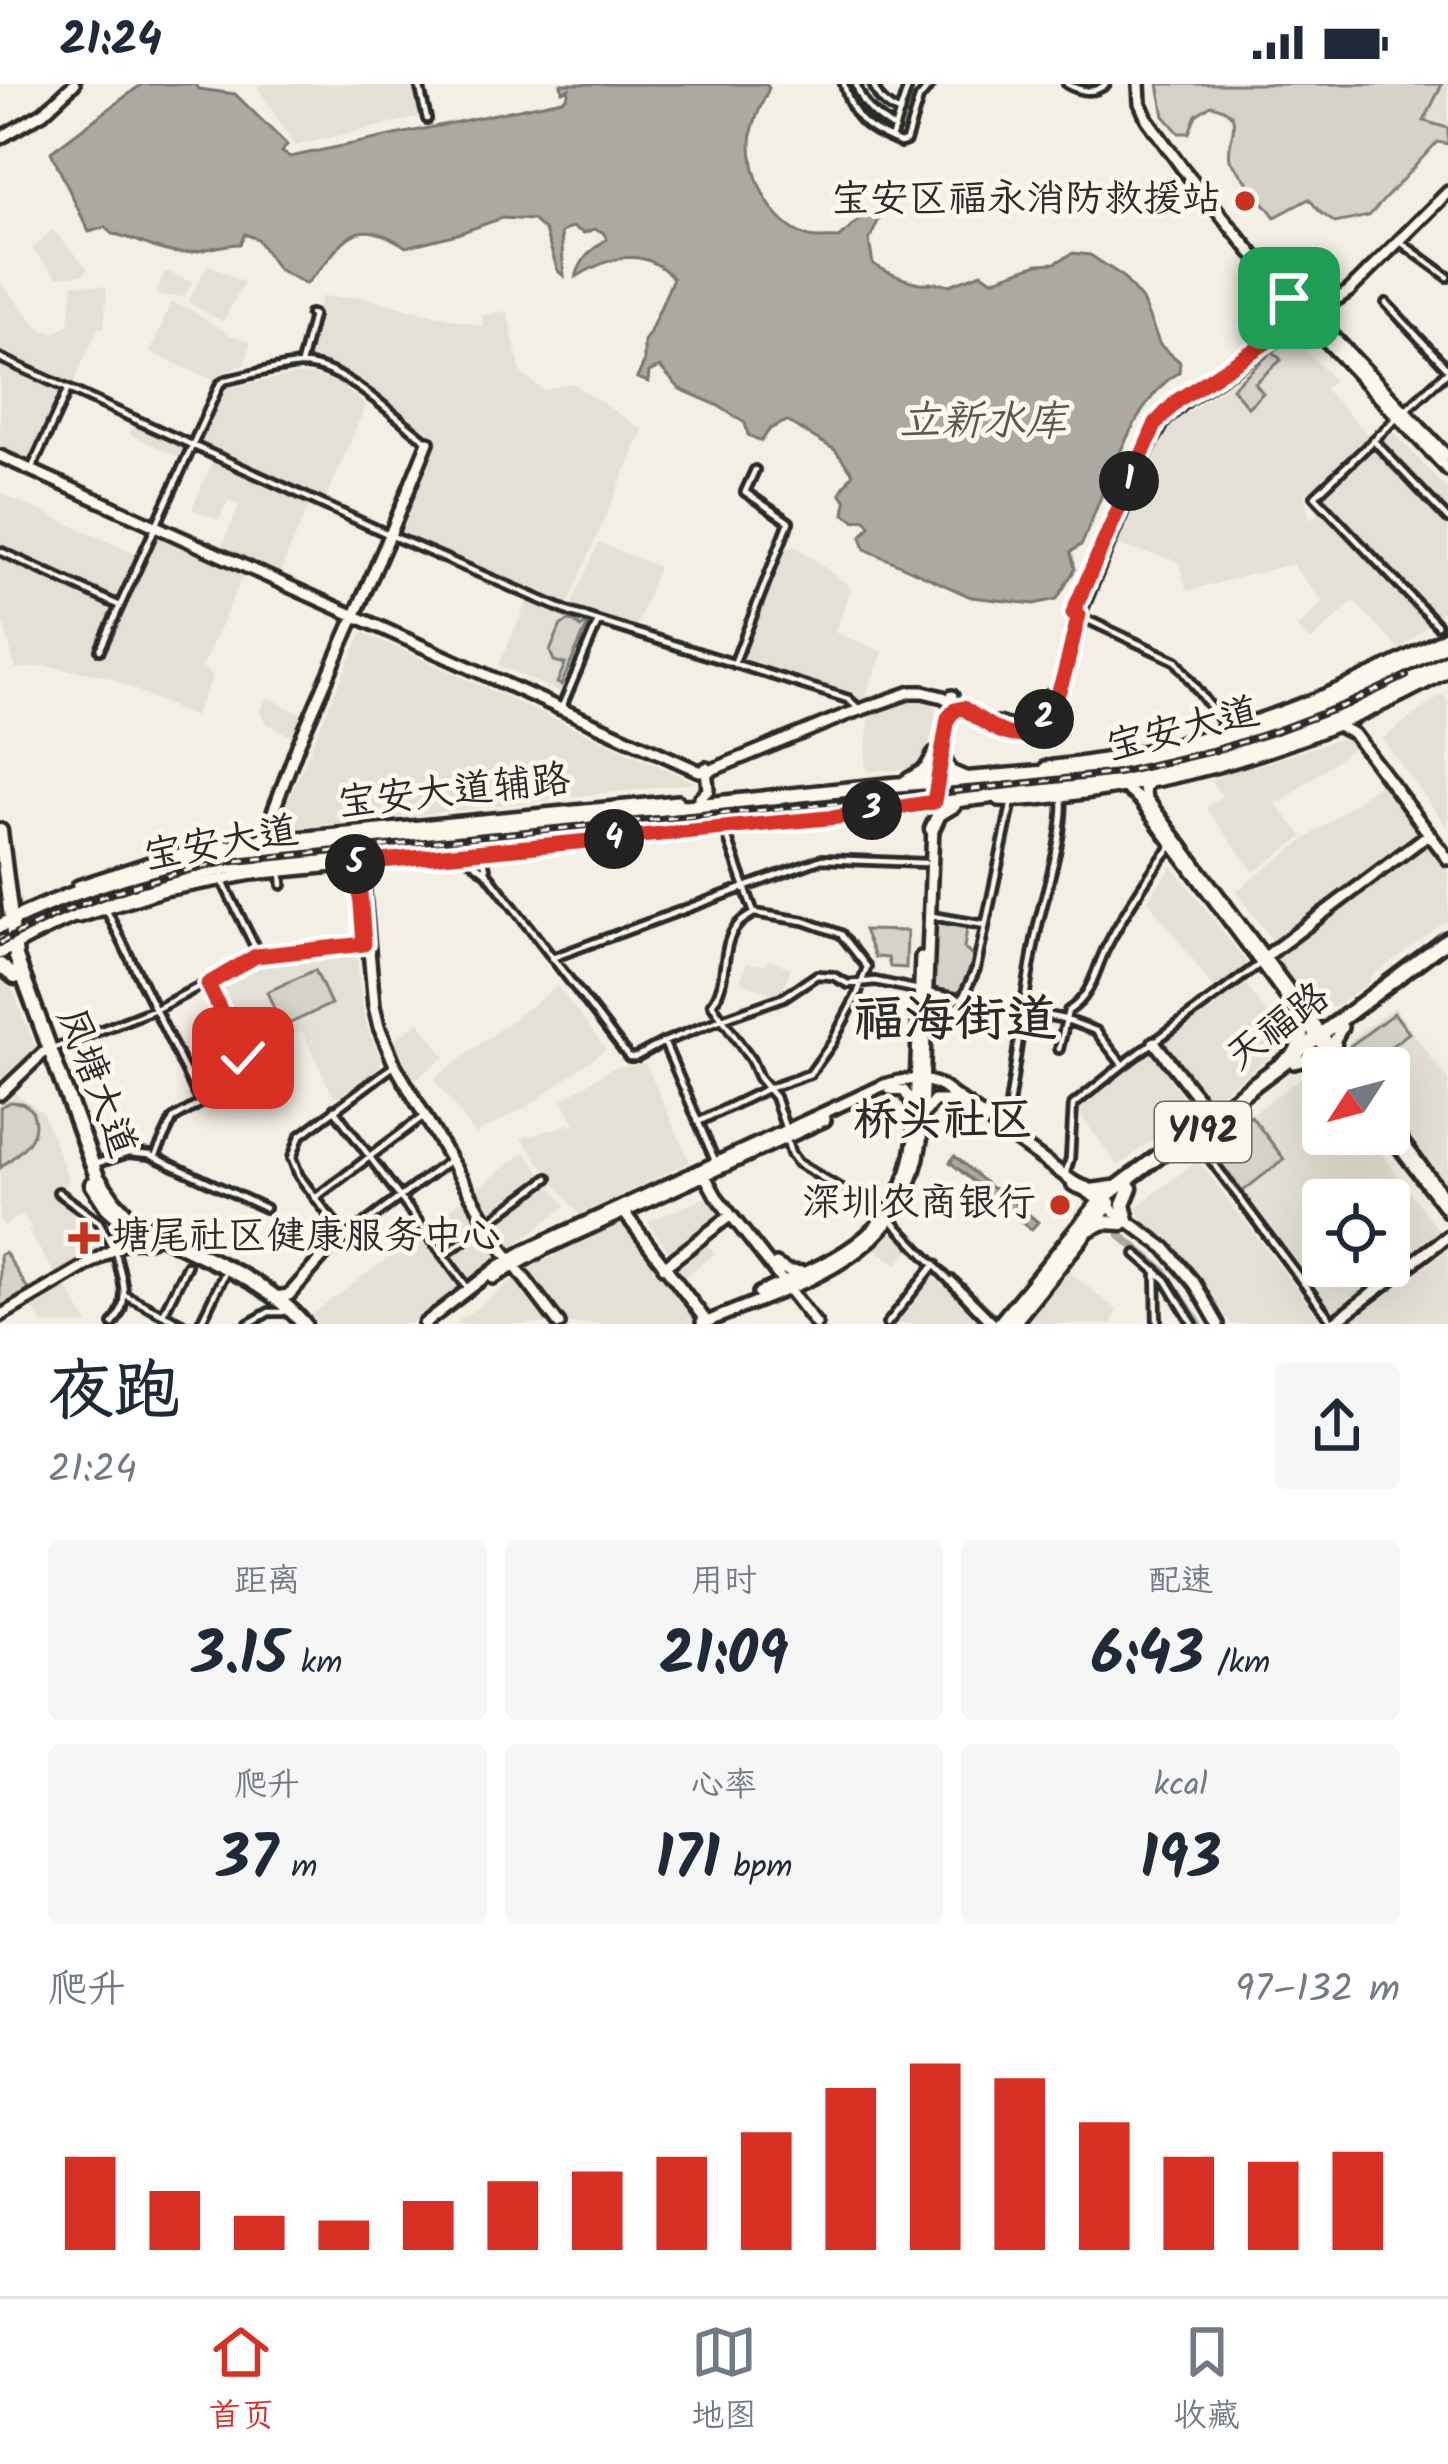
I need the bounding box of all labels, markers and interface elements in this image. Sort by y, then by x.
text: 21:24 [60,6,162,78]
place label: 宝安区福永消防救援站 [831,170,1221,232]
marker: 宝安区福永消防救援站 [1232,188,1258,214]
pin [1238,247,1340,349]
icon: arrive [1256,265,1322,331]
water label: 立新水库 [899,389,1070,456]
pin: 1 [1099,451,1159,511]
text: 1 [1124,454,1134,507]
street label: 宝安大道 [1100,682,1266,780]
pin: 2 [1014,689,1074,749]
text: 2 [1034,692,1054,745]
street label: 宝安大道辅路 [334,750,574,836]
pin: 3 [842,780,902,840]
text: 3 [863,783,881,836]
street label: 宝安大道 [139,801,303,889]
pin: 4 [584,809,644,869]
text: 4 [605,812,623,865]
pin: 5 [325,834,385,894]
text: 5 [347,837,363,890]
street label: 天福路 [1214,968,1344,1088]
district label: 福海街道 [853,981,1057,1062]
street label: 凤塘大道 [38,999,152,1167]
pin [192,1007,294,1109]
icon: check [210,1025,276,1091]
north arrow [1302,1047,1410,1155]
map controls [1302,1047,1410,1287]
district label: 桥头社区 [853,1086,1033,1158]
road number: Y192 [1155,1102,1251,1162]
place label: 深圳农商银行 [802,1174,1036,1236]
button: locate [1302,1179,1410,1287]
marker: 深圳农商银行 [1047,1192,1073,1218]
place label: 塘尾社区健康服务中心 [111,1207,501,1269]
marker: 塘尾社区健康服务中心 [68,1222,100,1254]
text: 夜跑 [48,1342,180,1447]
button: share [1274,1363,1400,1489]
text: 21:24 [48,1440,137,1502]
text: 距离 [234,1556,300,1609]
text: 用时 [691,1556,757,1609]
text: 配速 [1148,1556,1214,1609]
text: 3.15 [192,1609,288,1705]
text: 21:09 [659,1609,788,1705]
text: 6:43 [1091,1609,1204,1705]
text: km [288,1638,343,1691]
text: /km [1204,1638,1270,1691]
text: 爬升 [234,1760,300,1813]
text: 心率 [691,1760,757,1813]
text: kcal [1154,1760,1208,1813]
text: 37 [217,1813,278,1909]
text: 171 [655,1813,720,1909]
text: 193 [1140,1813,1221,1909]
text: m [278,1842,318,1895]
text: bpm [720,1842,793,1895]
text: 爬升 [48,1960,126,2022]
text: 97–132 m [1235,1960,1400,2022]
tab: 首页 [208,2319,274,2444]
tab: 地图 [691,2319,757,2444]
tab: 收藏 [1174,2319,1240,2444]

